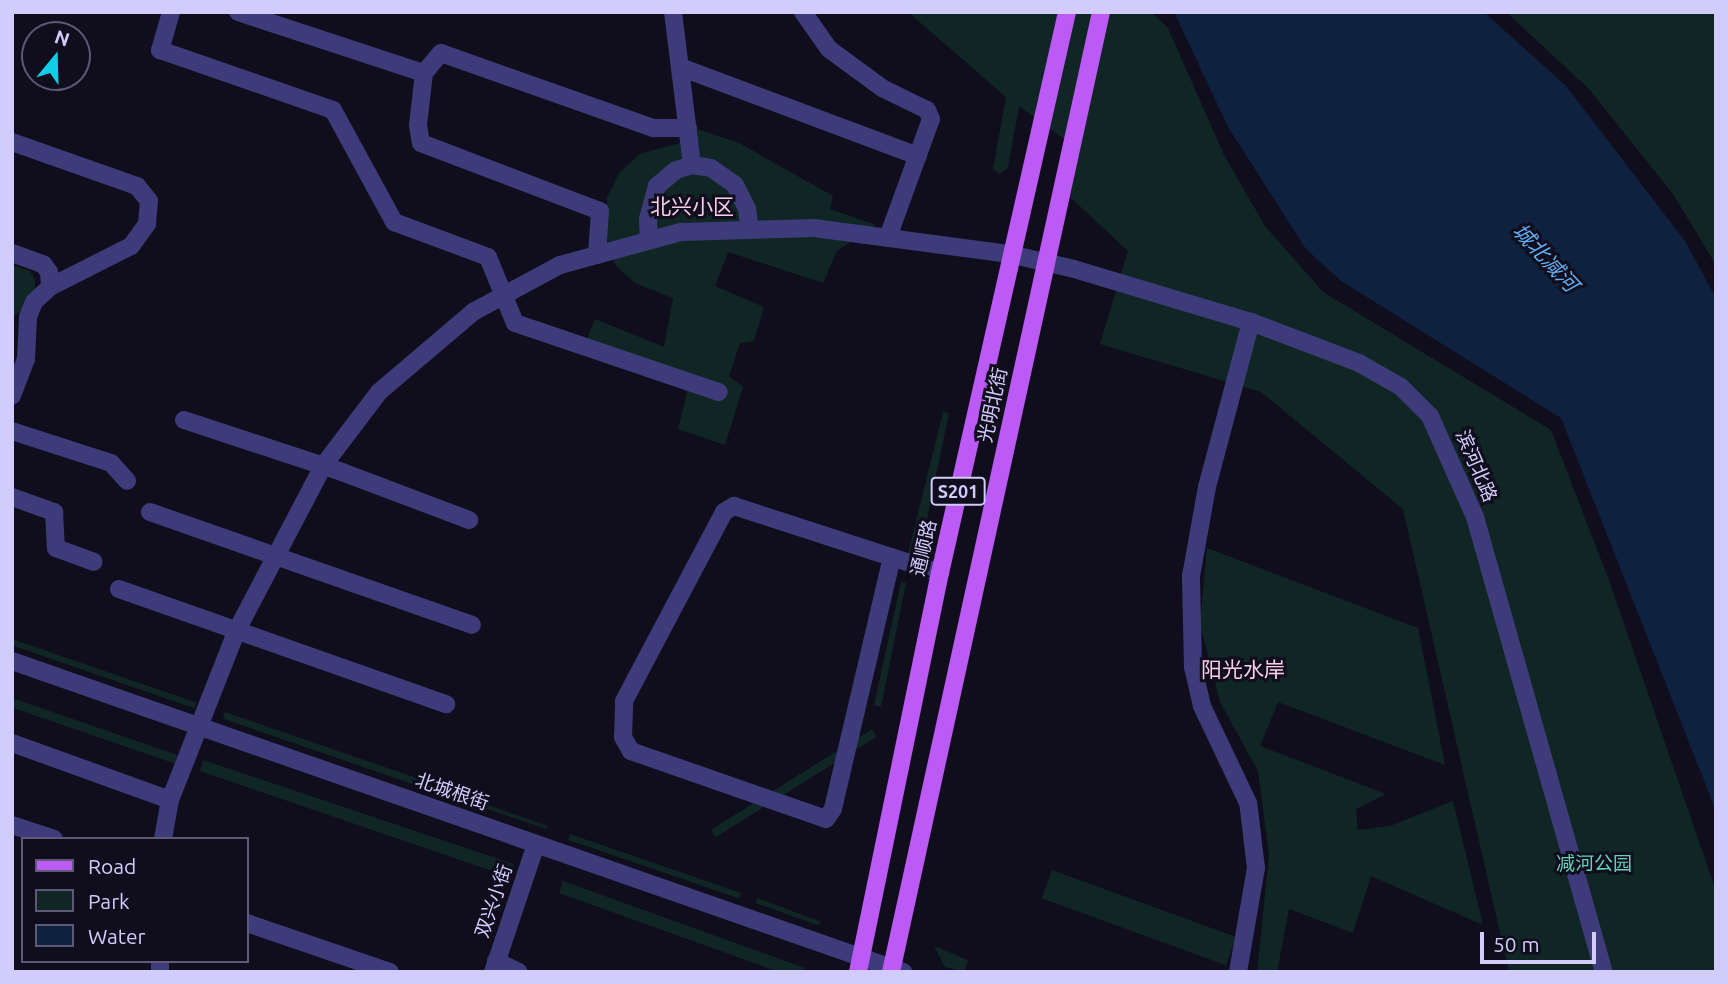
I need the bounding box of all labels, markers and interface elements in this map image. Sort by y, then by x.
north arrow [21,21,91,91]
text: N [52,25,72,51]
district label: 北兴小区 [650,193,734,219]
water label: 城北减河 [1508,218,1584,296]
street label: 光明北街 [974,365,1012,445]
street label: 滨河北路 [1451,427,1501,505]
road number: S201 [930,476,986,505]
street label: 通顺路 [906,518,942,578]
district label: 阳光水岸 [1201,656,1285,682]
street label: 北城根街 [412,769,492,815]
legend [21,837,248,963]
park label: 减河公园 [1556,853,1632,875]
text: Road [88,854,136,878]
street label: 双兴小街 [471,861,517,941]
text: Park [88,889,130,913]
scale bar [1483,918,1598,962]
text: Water [88,924,146,948]
text: 50 m [1493,932,1540,956]

